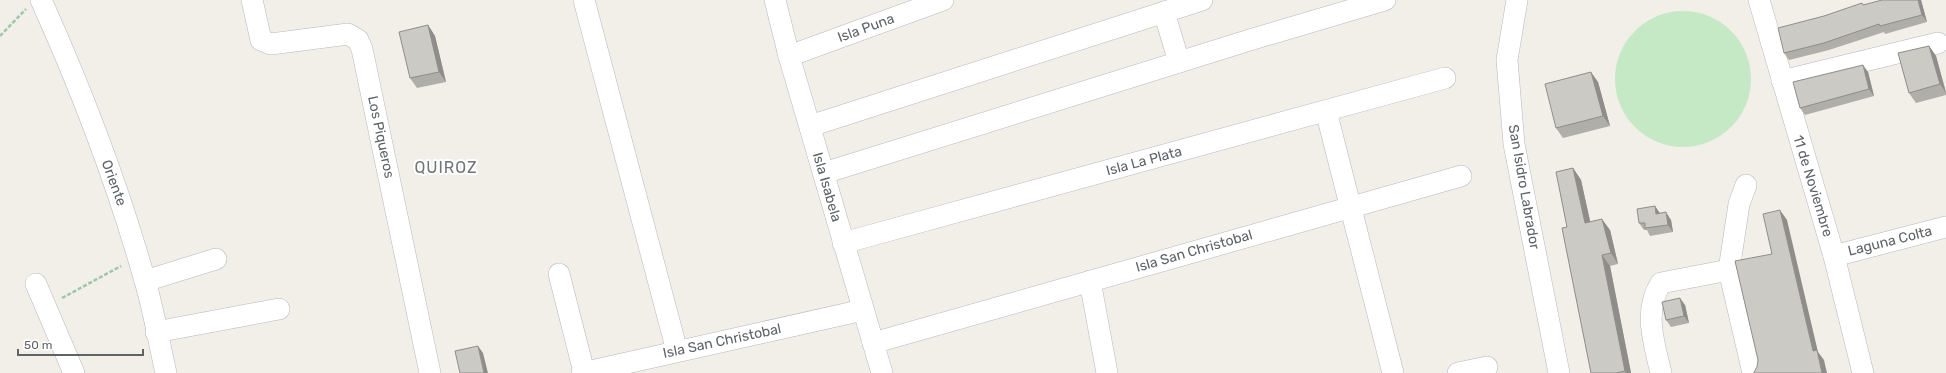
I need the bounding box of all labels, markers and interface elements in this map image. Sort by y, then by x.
street label: Isla Puna [835,10,897,46]
street label: Los Piqueros [364,94,398,180]
street label: San Isidro Labrador [1505,123,1543,251]
street label: 11 de Noviembre [1789,133,1837,239]
street label: Isla La Plata [1104,143,1184,179]
street label: Isla Isabela [809,150,845,224]
street label: Oriente [98,158,130,208]
district label: QUIROZ [414,158,478,177]
street label: Laguna Colta [1846,222,1934,260]
street label: Isla San Christobal [1134,226,1254,276]
street label: Isla San Christobal [661,320,783,362]
scale bar [18,331,143,357]
text: 50 m [24,338,52,352]

